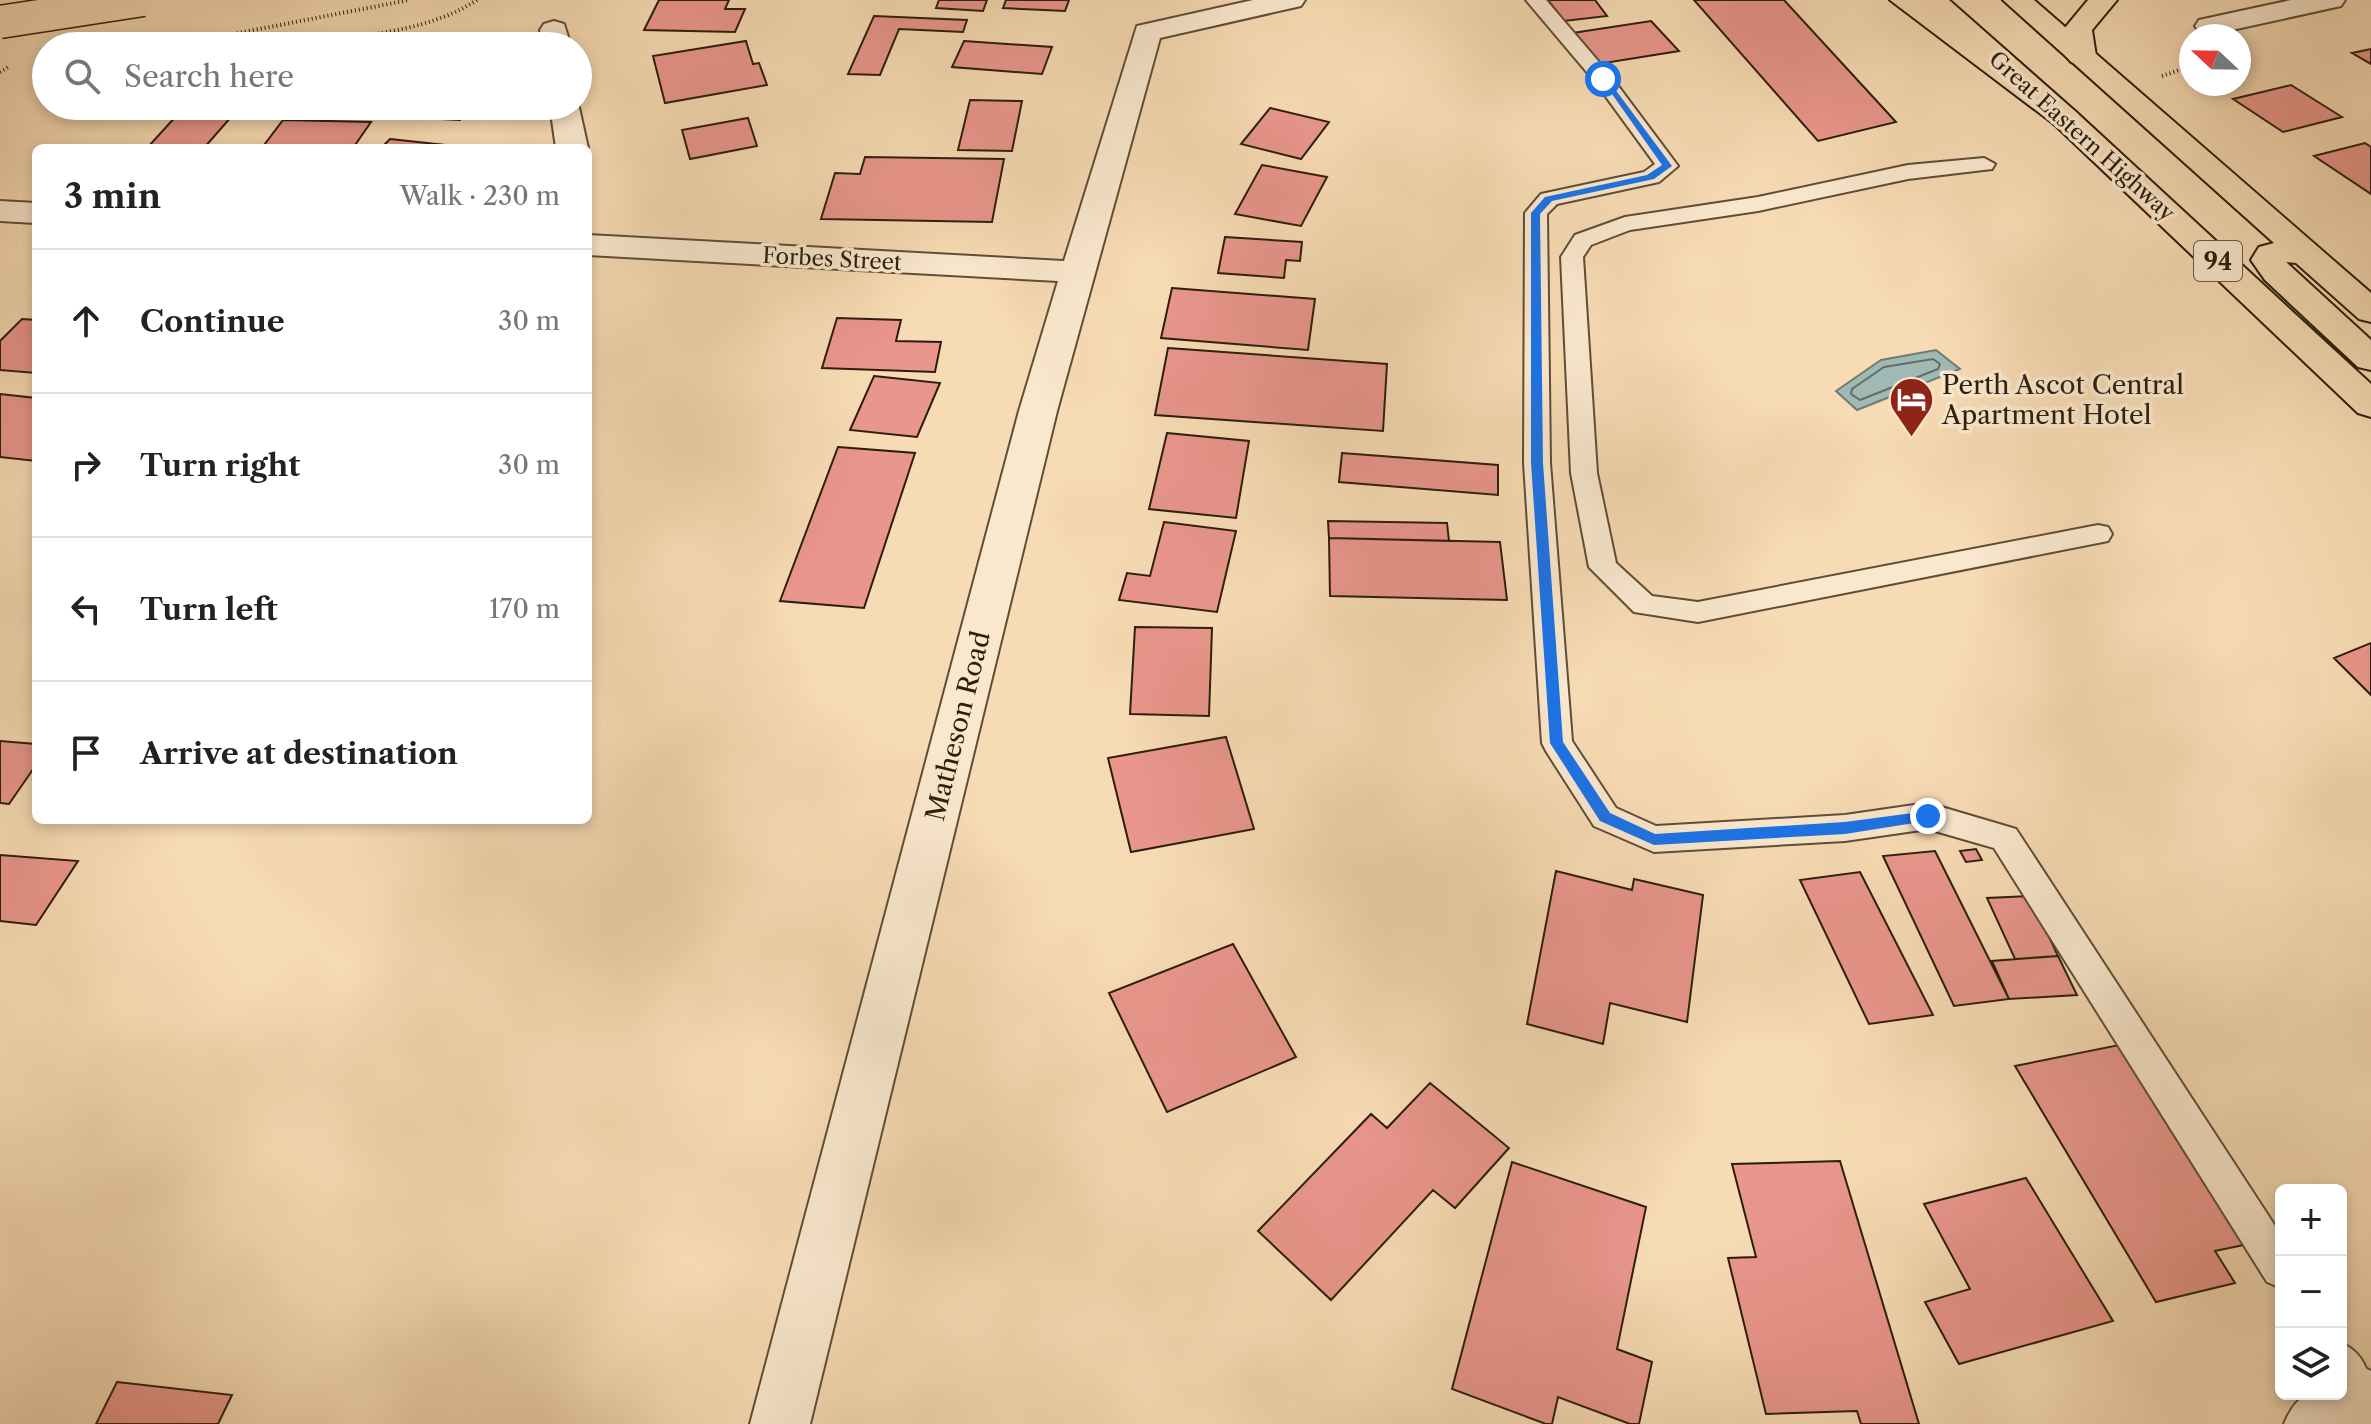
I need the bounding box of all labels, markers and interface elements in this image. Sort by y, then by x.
north arrow [2179,24,2251,96]
search box [32,32,592,120]
street label: Great Eastern Highway [1984,45,2181,227]
icon: search [60,54,104,98]
text: Search here [124,58,294,95]
route start [1585,61,1621,97]
text: 3 min [64,175,161,217]
text: Walk · 230 m [400,180,560,212]
road number: 94 [2194,241,2242,281]
street label: Forbes Street [762,242,903,276]
icon: ahead [64,299,108,343]
text: Continue [140,303,285,340]
text: 30 m [498,305,560,337]
place label: Perth Ascot Central Apartment Hotel [1941,369,2184,431]
hotel icon: Perth Ascot Central Apartment Hotel [1887,376,1935,439]
icon: right [64,443,108,487]
text: Turn right [140,447,300,484]
text: 30 m [498,449,560,481]
icon: left [64,587,108,631]
text: Turn left [140,591,277,628]
text: 170 m [489,593,560,625]
street label: Matheson Road [919,628,997,824]
icon: arrive [64,731,108,775]
text: Arrive at destination [140,735,458,772]
route end [1910,798,1946,834]
map controls [2275,1184,2347,1400]
button: + [2275,1184,2347,1256]
button: − [2275,1256,2347,1328]
button: layers [2275,1328,2347,1400]

